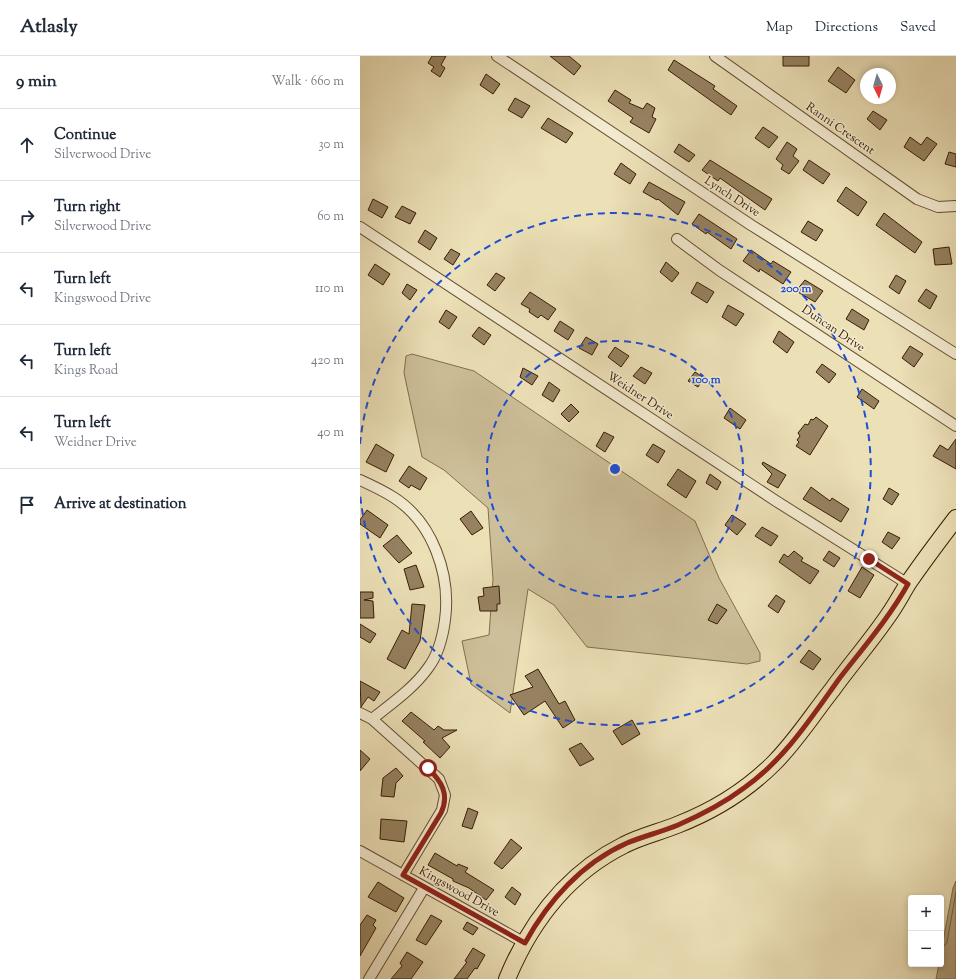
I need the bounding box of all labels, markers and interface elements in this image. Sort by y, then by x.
text: Atlasly [20,14,78,41]
text: Map [766,18,793,38]
text: Directions [815,18,878,38]
text: Saved [900,18,936,38]
north arrow [860,68,896,104]
text: 9 min [16,70,57,94]
text: Walk · 660 m [271,73,344,91]
street label: Ranni Crescent [802,98,878,160]
text: Continue [54,125,116,146]
icon: ahead [16,134,38,156]
text: 30 m [318,136,344,154]
text: Silverwood Drive [54,146,151,164]
street label: Lynch Drive [700,172,764,222]
text: Turn right [54,197,120,218]
icon: right [16,206,38,228]
text: 60 m [317,208,344,226]
text: Silverwood Drive [54,218,151,236]
text: Turn left [54,269,111,290]
icon: left [16,278,38,300]
text: 110 m [315,280,344,298]
text: 200 m [781,280,811,298]
text: Kingswood Drive [54,290,151,308]
street label: Duncan Drive [798,301,869,357]
text: Turn left [54,341,111,362]
icon: left [16,350,38,372]
text: 420 m [311,352,344,370]
text: Kings Road [54,362,118,380]
street label: Weidner Drive [603,368,677,425]
text: 100 m [690,371,721,389]
text: Turn left [54,413,111,434]
icon: left [16,422,38,444]
text: 40 m [317,424,344,442]
text: Weidner Drive [54,434,137,452]
centre of rings [608,462,622,476]
icon: arrive [16,494,38,516]
text: Arrive at destination [54,494,187,515]
route end [860,550,878,568]
route start [419,759,437,777]
street label: Kingswood Drive [415,862,503,922]
map controls [908,895,944,967]
button: + [908,895,944,931]
button: − [908,931,944,967]

